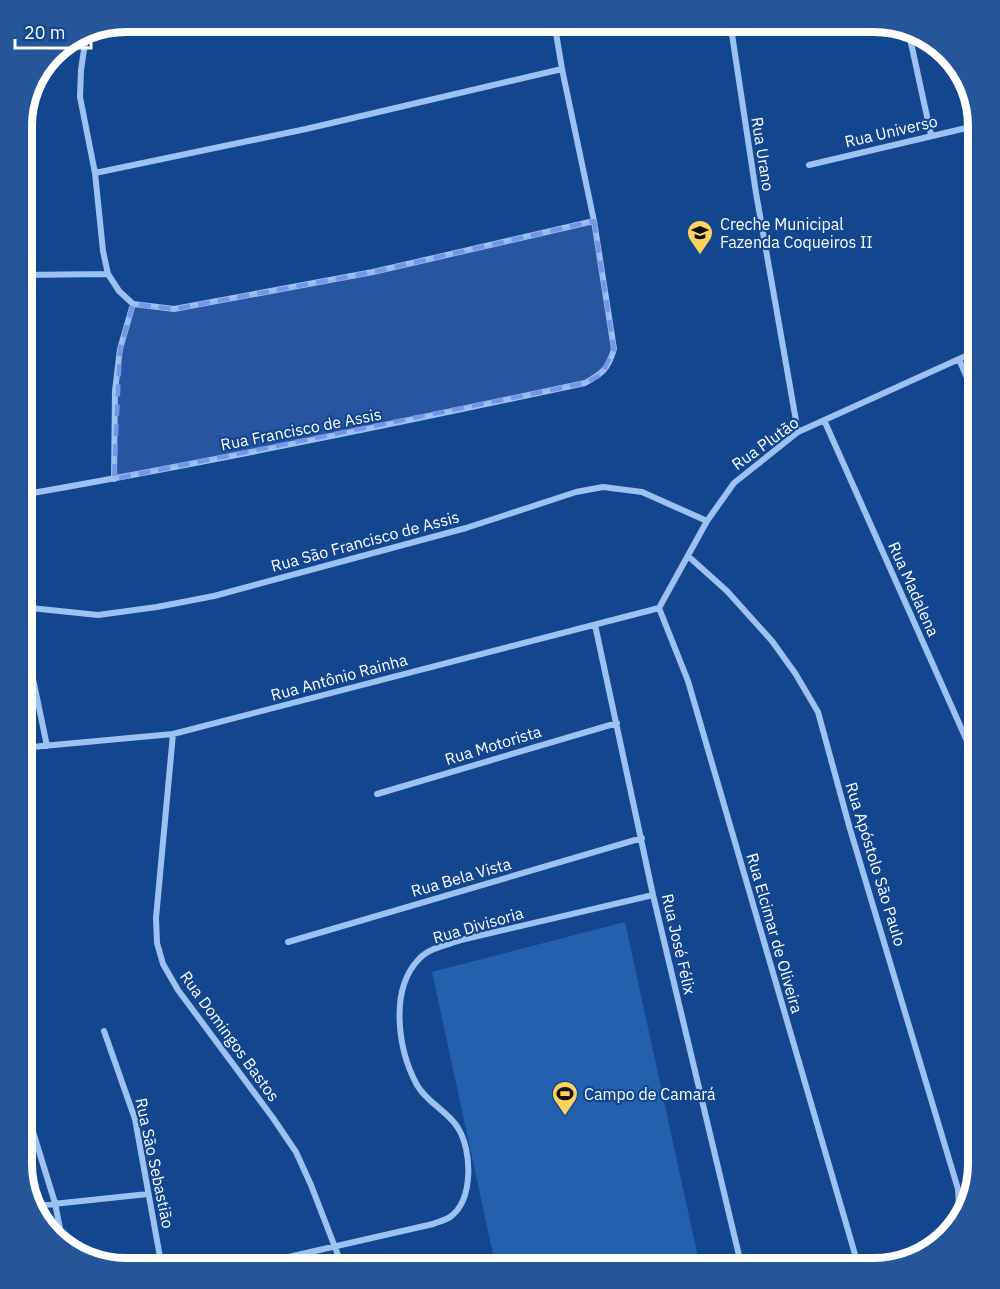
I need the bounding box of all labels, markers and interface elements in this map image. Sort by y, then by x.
scale bar [15,12,92,50]
text: 20 m [24,21,66,44]
street label: Rua Universo [843,111,939,151]
street label: Rua Urano [747,115,779,193]
place label: Creche Municipal Fazenda Coqueiros II [720,214,873,252]
school or university icon: Creche Municipal Fazenda Coqueiros II [685,218,715,256]
street label: Rua Francisco de Assis [219,404,383,454]
street label: Rua Plutão [728,412,802,474]
street label: Rua São Francisco de Assis [269,506,461,576]
street label: Rua Madalena [884,538,944,640]
street label: Rua Antônio Rainha [268,649,410,705]
street label: Rua Motorista [442,721,544,769]
street label: Rua Apóstolo São Paulo [842,780,910,948]
street label: Rua Elcimar de Oliveira [743,850,808,1016]
street label: Rua Bela Vista [409,853,514,901]
street label: Rua José Félix [658,892,700,996]
street label: Rua Divisoria [430,902,526,947]
street label: Rua Domingos Bastos [176,967,284,1105]
sports icon: Campo de Camará [550,1079,580,1117]
place label: Campo de Camará [584,1084,716,1104]
street label: Rua São Sebastião [131,1096,179,1230]

